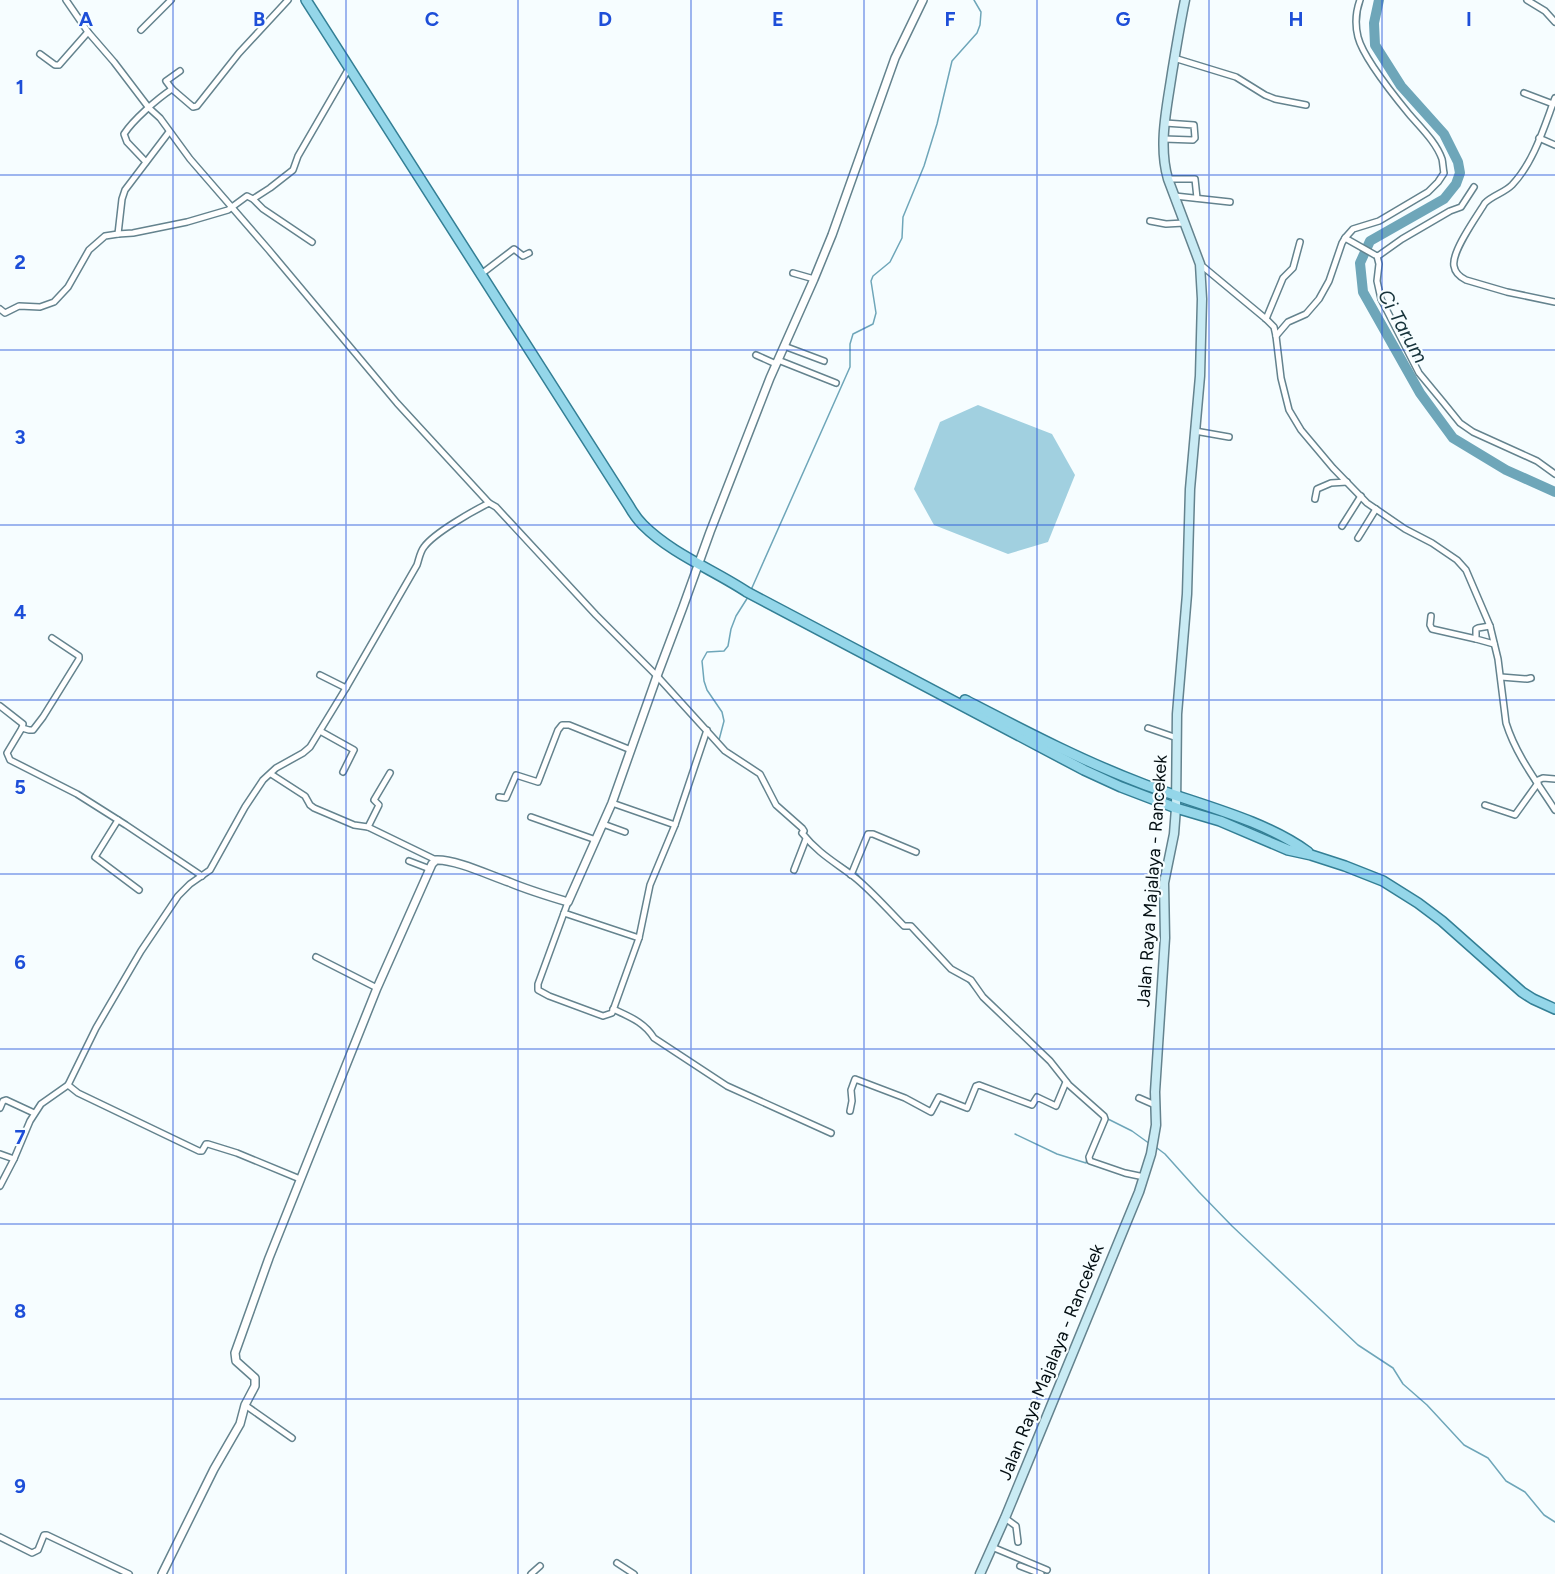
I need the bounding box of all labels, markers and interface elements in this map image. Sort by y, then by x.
text: A [79,7,94,31]
text: B [253,7,265,31]
text: C [425,7,439,31]
text: D [598,7,612,31]
text: E [772,7,784,31]
text: F [944,7,956,31]
text: G [1116,7,1131,31]
text: H [1289,7,1304,31]
text: I [1466,7,1472,31]
text: 1 [16,75,24,99]
text: 2 [14,250,26,274]
water label: Ci Tarum [1373,285,1433,367]
text: 3 [14,425,26,449]
text: 4 [14,600,27,624]
street label: Jalan Raya Majalaya - Rancekek [1132,754,1172,1008]
text: 5 [14,775,26,799]
text: 6 [14,950,26,974]
text: 7 [14,1125,26,1149]
street label: Jalan Raya Majalaya - Rancekek [993,1240,1109,1483]
text: 8 [14,1299,26,1323]
text: 9 [14,1474,26,1498]

